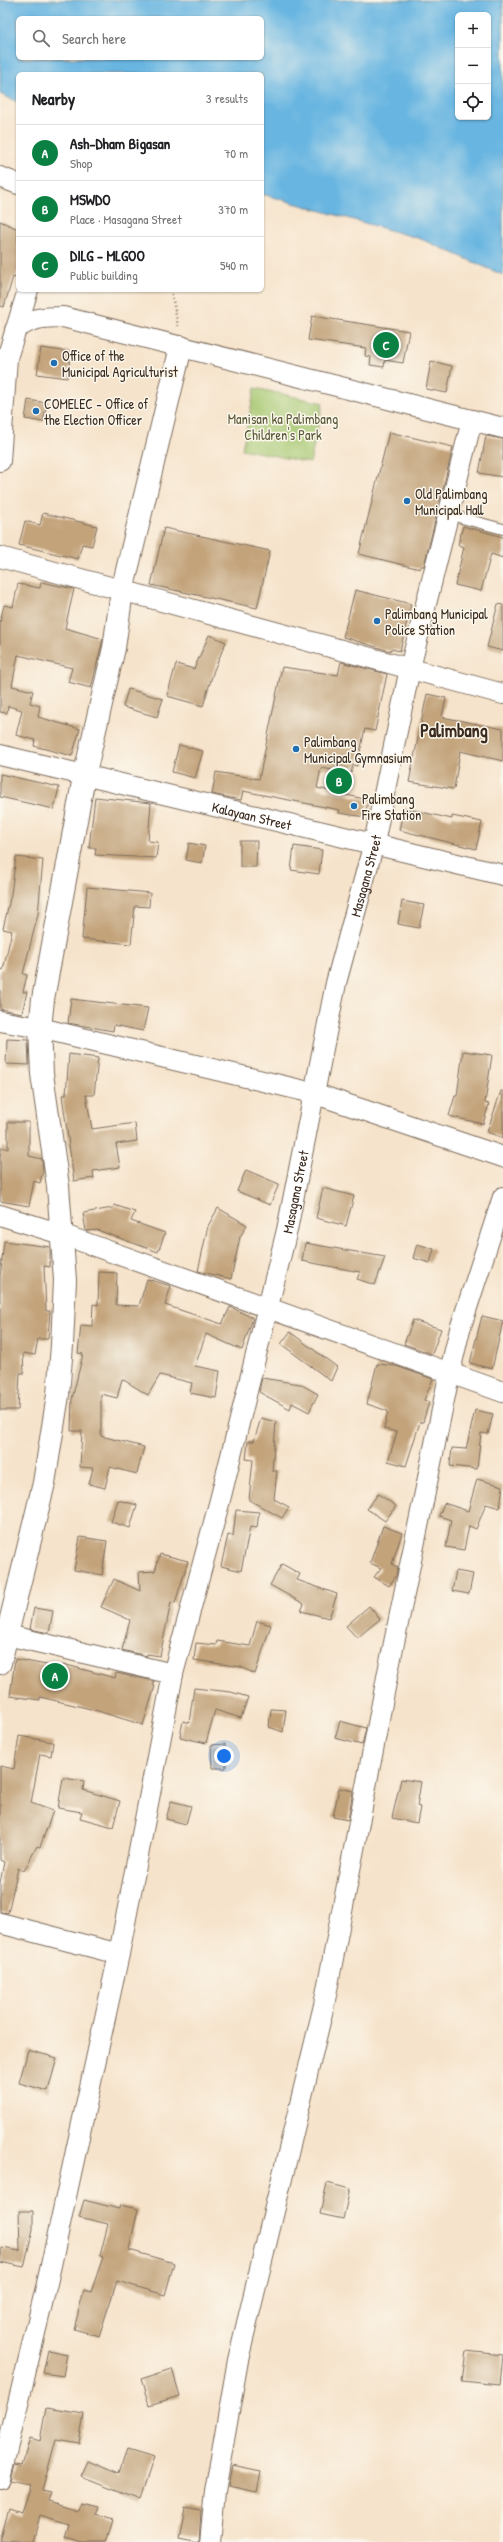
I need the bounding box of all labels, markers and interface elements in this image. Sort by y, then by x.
map controls [455,12,491,120]
button: + [455,12,491,48]
search box [16,16,264,60]
icon: search [30,27,52,49]
text: Search here [62,28,126,49]
button: − [455,48,491,84]
button: locate [455,84,491,120]
text: Nearby [32,87,75,110]
text: 3 results [206,89,248,107]
text: Ash-Dham Bigasan [70,133,170,154]
text: A [42,144,48,162]
text: 70 m [224,144,248,162]
text: Shop [70,154,92,172]
text: MSWDO [70,189,111,210]
text: B [42,200,48,218]
text: 370 m [218,200,248,218]
text: Place · Masagana Street [70,210,182,228]
text: DILG - MLGOO [70,245,145,266]
text: C [41,256,49,274]
text: 540 m [220,256,248,274]
text: Public building [70,266,138,284]
pin: C [373,330,399,360]
place label: Office of the Municipal Agriculturist [62,346,178,382]
marker: Office of the Municipal Agriculturist [49,358,59,368]
place label: COMELEC - Office of the Election Officer [44,394,148,429]
marker: COMELEC - Office of the Election Officer [31,406,41,416]
park label: Manisan ka Palimbang Children's Park [228,409,338,444]
place label: Old Palimbang Municipal Hall [415,484,488,520]
marker: Old Palimbang Municipal Hall [402,496,412,506]
place label: Palimbang Municipal Police Station [385,604,488,639]
marker: Palimbang Municipal Police Station [372,616,382,626]
district label: Palimbang [420,718,488,744]
place label: Palimbang Municipal Gymnasium [304,732,412,768]
marker: Palimbang Municipal Gymnasium [291,744,301,754]
pin: B [326,766,352,796]
place label: Palimbang Fire Station [361,789,421,824]
street label: Kalayaan Street [210,796,294,834]
marker: Palimbang Fire Station [349,801,359,811]
street label: Masagana Street [345,833,385,919]
street label: Masagana Street [277,1148,312,1235]
pin: A [42,1661,68,1691]
your location [214,1746,234,1766]

